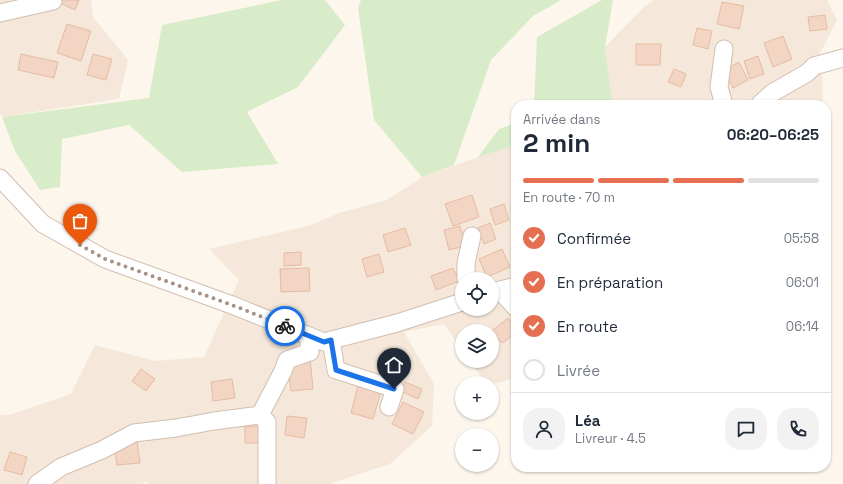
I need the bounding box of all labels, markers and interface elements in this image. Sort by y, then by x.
text: Arrivée dans [523,111,600,128]
text: 06:20–06:25 [727,125,819,144]
text: 2 min [523,126,590,160]
text: En route · 70 m [523,189,615,206]
pin [63,204,97,245]
icon: bag [69,210,91,232]
icon: check [523,227,545,249]
text: Confirmée [557,229,631,248]
text: 05:58 [784,230,819,247]
icon: check [523,271,545,293]
map controls [455,272,499,472]
button: locate [455,272,499,316]
text: En préparation [557,273,663,292]
text: 06:01 [786,274,819,291]
courier [265,306,305,346]
icon: bike [274,315,296,337]
icon: check [523,315,545,337]
text: En route [557,317,618,336]
text: 06:14 [786,318,819,335]
button: layers [455,324,499,368]
pin [377,348,411,389]
icon: home [383,354,405,376]
text: Livrée [557,361,600,380]
button: + [455,376,499,420]
button: person [523,408,565,450]
button: chat [725,408,767,450]
button: phone [777,408,819,450]
text: Léa [575,411,600,430]
button: − [455,428,499,472]
text: Livreur · 4.5 [575,430,646,447]

